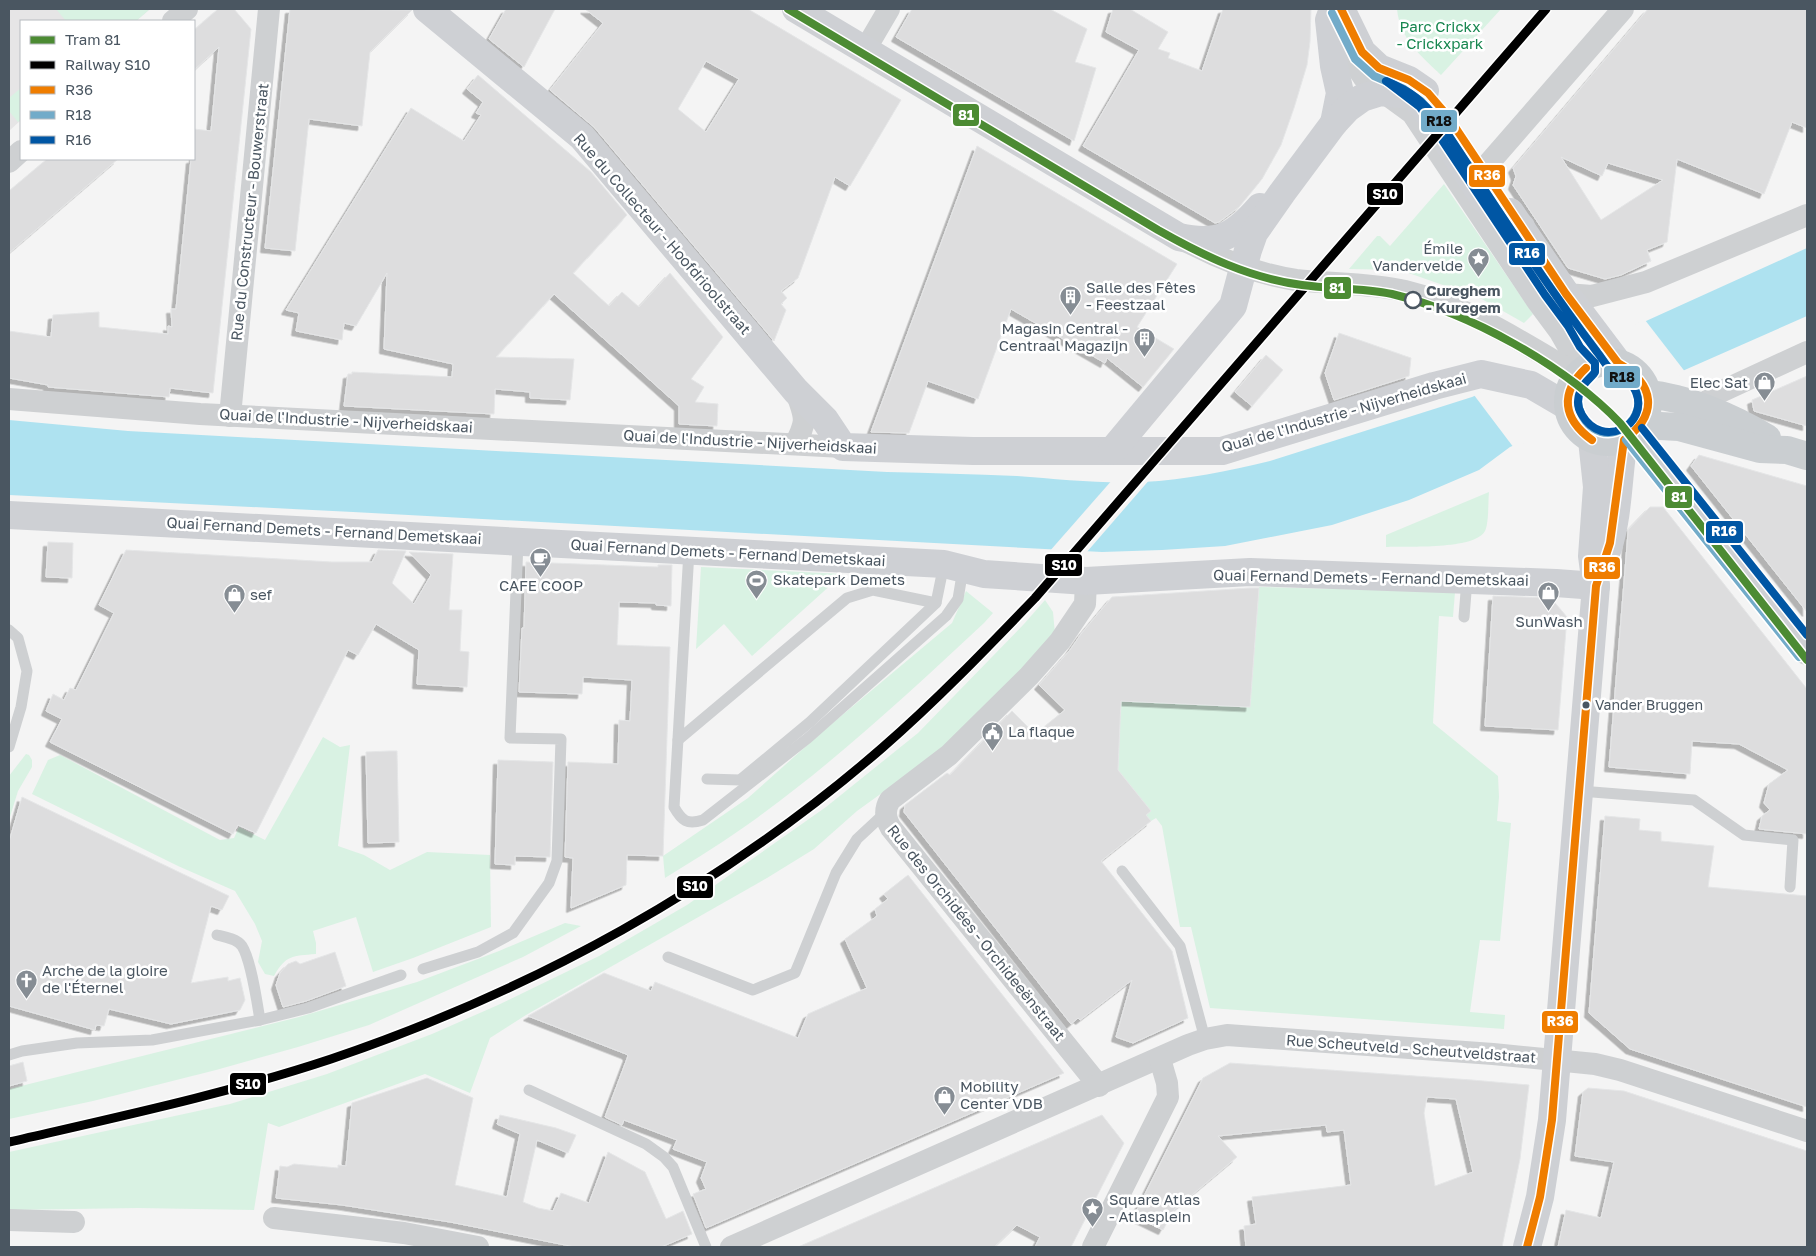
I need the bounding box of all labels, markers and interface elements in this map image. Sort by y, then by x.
park label: Parc Crickx - Crickxpark [1397,17,1484,52]
legend [20,20,195,160]
text: Tram 81 [65,30,121,48]
text: Railway S10 [65,55,151,73]
text: R36 [65,80,93,98]
street label: Rue du Constructeur - Bouwerstraat [227,82,271,342]
line badge: 81 [952,103,980,127]
text: R18 [65,105,92,123]
text: 81 [958,106,974,123]
line badge: R18 [1420,109,1458,133]
text: R18 [1426,112,1452,129]
street label: Rue du Collecteur - Hoofdrioolstraat [570,129,755,338]
text: R16 [65,130,92,148]
line badge: R36 [1468,164,1506,188]
text: R36 [1473,166,1501,183]
line badge: S10 [1366,182,1404,206]
text: S10 [1372,185,1398,202]
place label: Émile Vandervelde [1373,239,1463,274]
line badge: R16 [1508,242,1546,266]
text: R16 [1514,244,1540,261]
place icon: Émile Vandervelde [1467,246,1491,277]
line badge: 81 [1323,276,1352,300]
place label: Salle des Fêtes - Feestzaal [1086,278,1196,313]
text: 81 [1329,279,1345,296]
place label: Cureghem - Kuregem [1426,281,1501,316]
building icon: Salle des Fêtes - Feestzaal [1058,285,1082,316]
marker: Cureghem - Kuregem [1404,291,1422,309]
place label: Magasin Central - Centraal Magazijn [999,319,1128,354]
building icon: Magasin Central - Centraal Magazijn [1132,326,1156,357]
line badge: R18 [1603,365,1641,389]
street label: Quai de l'Industrie - Nijverheidskaai [1219,368,1468,456]
text: R18 [1609,368,1635,385]
shop icon: Elec Sat [1752,371,1776,402]
place label: Elec Sat [1690,373,1748,391]
street label: Quai de l'Industrie - Nijverheidskaai [219,404,473,436]
street label: Quai de l'Industrie - Nijverheidskaai [623,425,877,457]
line badge: 81 [1664,485,1693,509]
text: 81 [1671,488,1687,505]
street label: Quai Fernand Demets - Fernand Demetskaai [166,513,482,547]
line badge: R16 [1705,520,1744,544]
text: R16 [1711,522,1737,539]
street label: Quai Fernand Demets - Fernand Demetskaai [570,535,886,569]
cafe icon: CAFE COOP [529,546,553,577]
line badge: S10 [1044,553,1083,577]
text: S10 [1051,556,1077,573]
line badge: R36 [1583,556,1621,580]
text: R36 [1588,558,1616,575]
street label: Quai Fernand Demets - Fernand Demetskaai [1213,565,1529,589]
sports icon: Skatepark Demets [745,568,769,599]
place label: Skatepark Demets [773,570,905,588]
place label: CAFE COOP [499,576,583,594]
shop icon: SunWash [1537,581,1561,612]
shop icon: sef [222,583,246,614]
place label: sef [250,585,273,603]
place label: SunWash [1515,612,1583,630]
place label: Vander Bruggen [1595,696,1703,713]
marker: Vander Bruggen [1581,700,1591,710]
public building icon: La flaque [980,720,1004,751]
place label: La flaque [1008,722,1075,740]
street label: Rue des Orchidées - Orchideeënstraat [884,821,1069,1044]
line badge: S10 [676,875,714,899]
text: S10 [682,877,708,894]
place label: Arche de la gloire de l'Éternel [42,961,168,996]
church icon: Arche de la gloire de l'Éternel [14,968,38,999]
line badge: R36 [1541,1010,1579,1034]
text: R36 [1546,1012,1574,1029]
street label: Rue Scheutveld - Scheutveldstraat [1285,1030,1537,1066]
line badge: S10 [229,1072,267,1096]
text: S10 [235,1075,261,1092]
place label: Mobility Center VDB [960,1077,1043,1112]
shop icon: Mobility Center VDB [932,1084,956,1115]
place label: Square Atlas - Atlasplein [1109,1190,1200,1225]
place icon: Square Atlas - Atlasplein [1081,1197,1105,1228]

